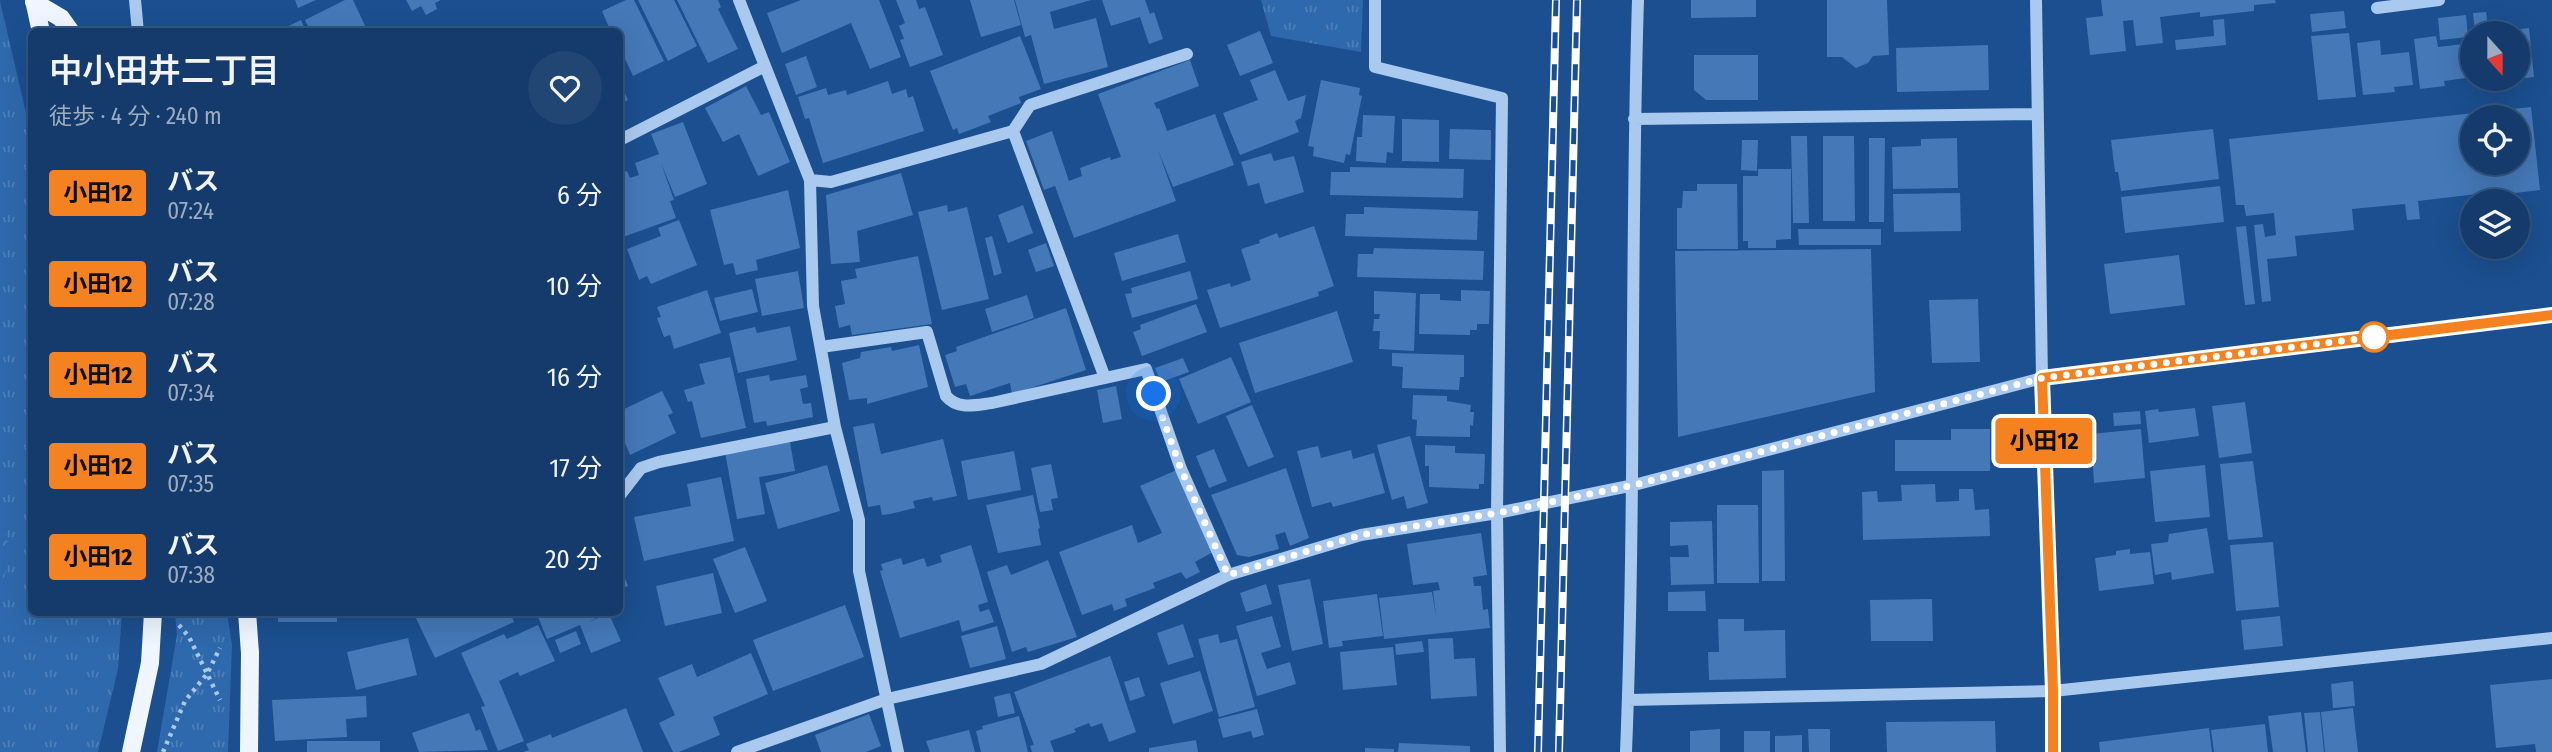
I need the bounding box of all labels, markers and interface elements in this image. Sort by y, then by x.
north arrow [2460,21,2530,91]
map controls [2460,21,2530,259]
text: 中小田井二丁目 [49,51,280,91]
button: heart [528,51,602,125]
text: 徒歩 · 4 分 · 240 m [49,102,222,130]
button: locate [2460,105,2530,175]
text: バス [167,166,219,197]
text: 小田12 [63,179,132,207]
text: 6 分 [557,180,602,211]
button: layers [2460,189,2530,259]
text: 07:24 [167,197,214,225]
text: バス [167,257,219,288]
text: 小田12 [63,270,132,298]
text: 10 分 [546,271,602,302]
text: 07:28 [167,288,215,316]
unlabelled marker [2359,322,2389,352]
text: バス [167,348,219,379]
text: 小田12 [63,361,132,389]
text: 16 分 [547,362,602,393]
your location [1136,376,1171,411]
text: 07:34 [167,379,215,407]
line badge: 小田12 [1995,418,2093,464]
text: 小田12 [2009,427,2079,455]
text: バス [167,439,219,470]
text: 小田12 [63,452,132,480]
text: 17 分 [549,453,602,484]
text: 07:35 [167,470,214,498]
text: バス [167,530,219,561]
text: 小田12 [63,543,132,571]
text: 20 分 [545,544,602,575]
text: 07:38 [167,561,215,589]

